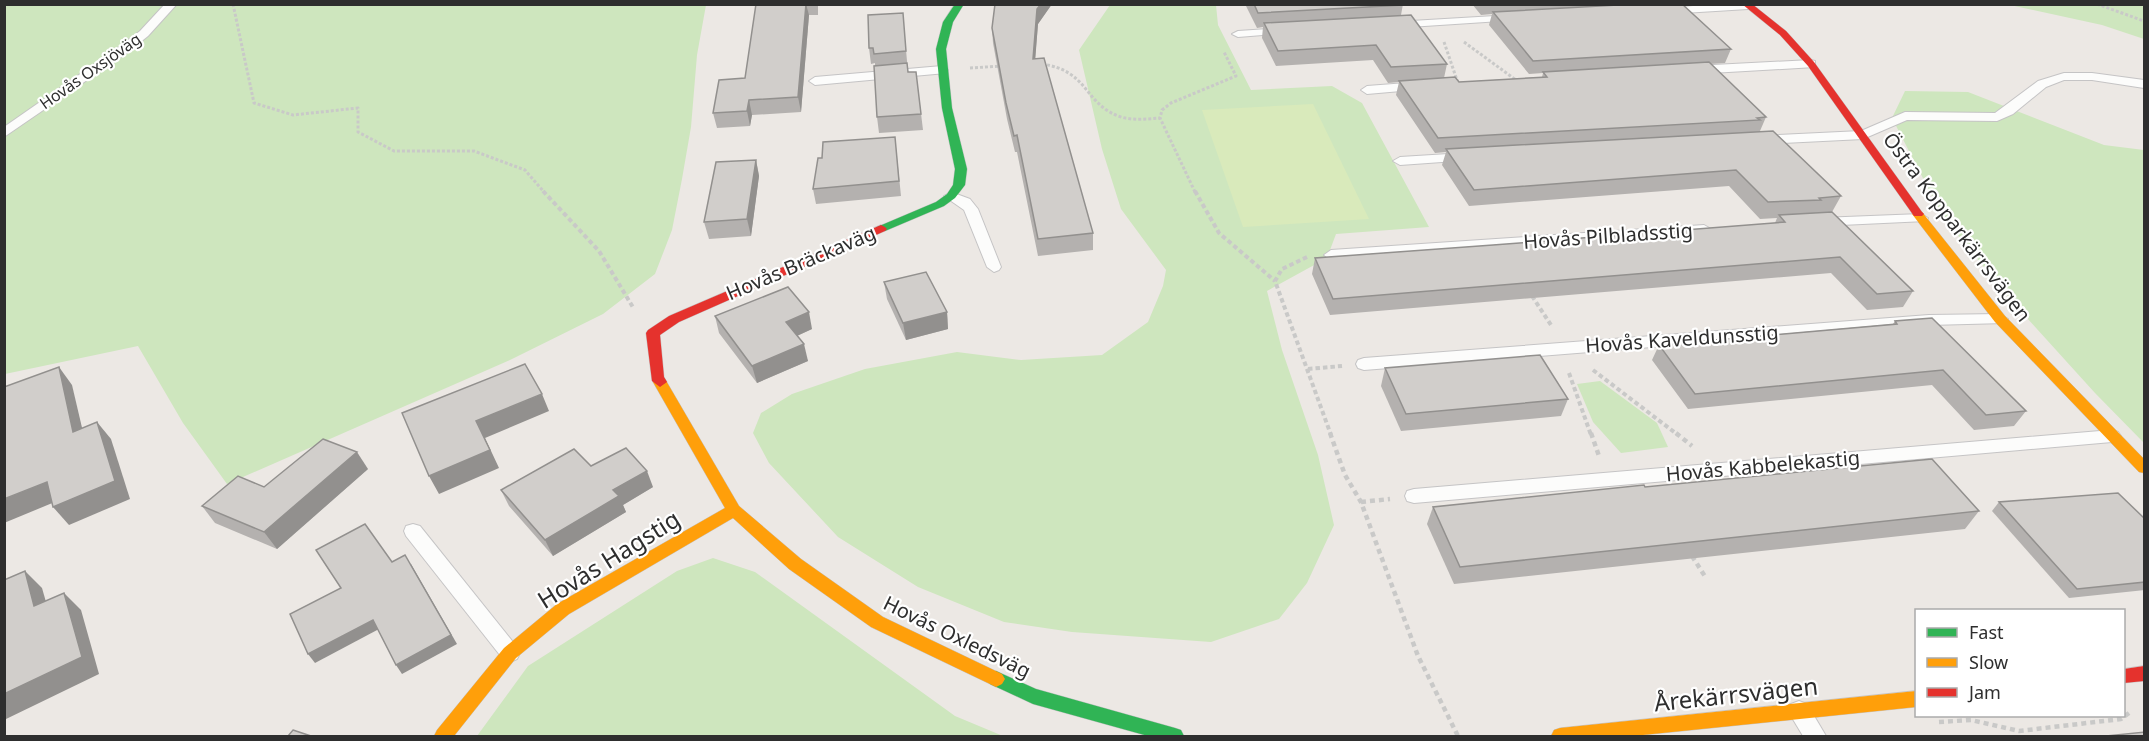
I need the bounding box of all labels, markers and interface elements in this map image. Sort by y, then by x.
street label: Hovås Oxsjöväg [35,28,145,114]
street label: Östra Kopparkärrsvägen [1877,126,2038,327]
street label: Hovås Pilbladsstig [1522,216,1694,255]
street label: Hovås Bräckaväg [722,219,880,306]
street label: Hovås Kaveldunsstig [1584,318,1780,359]
street label: Hovås Kabbelekastig [1665,444,1861,487]
street label: Hovås Hagstig [531,502,686,616]
street label: Hovås Oxledsväg [879,589,1035,684]
legend [1915,609,2125,717]
text: Fast [1969,620,2004,644]
text: Slow [1969,650,2008,674]
street label: Årekärrsvägen [1652,668,1819,719]
text: Jam [1967,680,2001,704]

